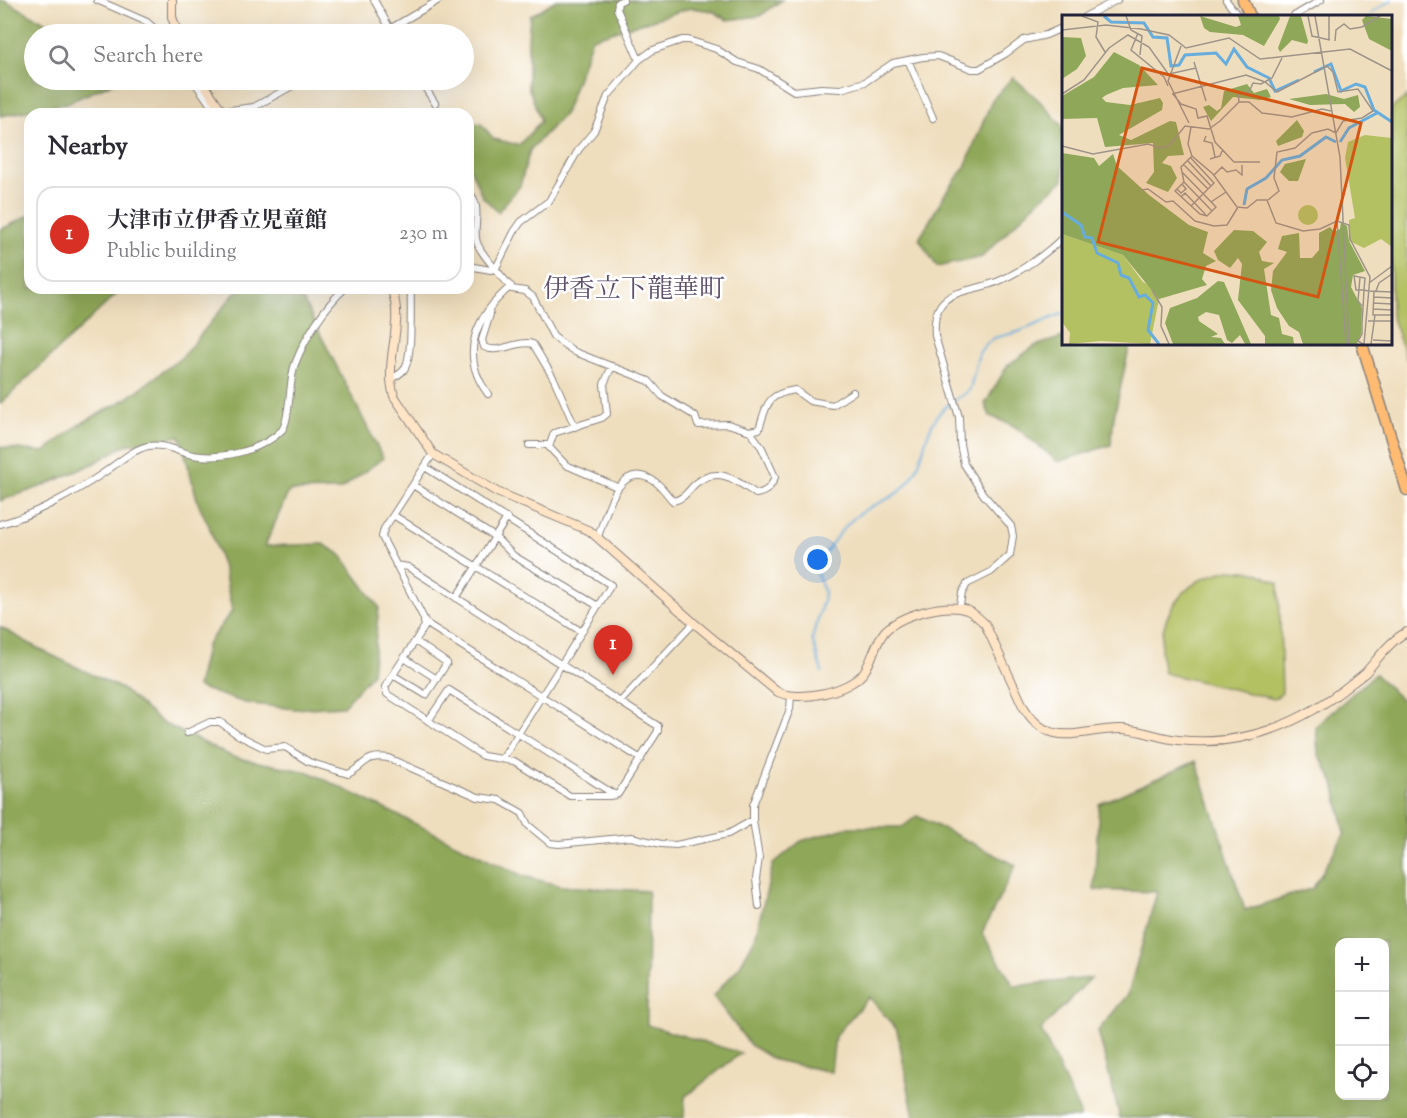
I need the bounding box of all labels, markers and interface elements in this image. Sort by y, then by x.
inset map [1062,15,1392,345]
search box [24,24,474,90]
icon: search [45,41,78,74]
text: Search here [93,41,203,73]
text: Nearby [48,129,128,166]
text: 大津市立伊香立児童館 [107,206,327,238]
text: 1 [66,220,73,249]
text: 230 m [399,220,448,249]
text: Public building [107,238,237,267]
district label: 伊香立下龍華町 [543,272,725,309]
your location [803,545,832,574]
pin: 1 [594,626,632,675]
map controls [1335,938,1389,1100]
button: + [1335,938,1389,992]
button: − [1335,992,1389,1046]
button: locate [1335,1046,1389,1100]

